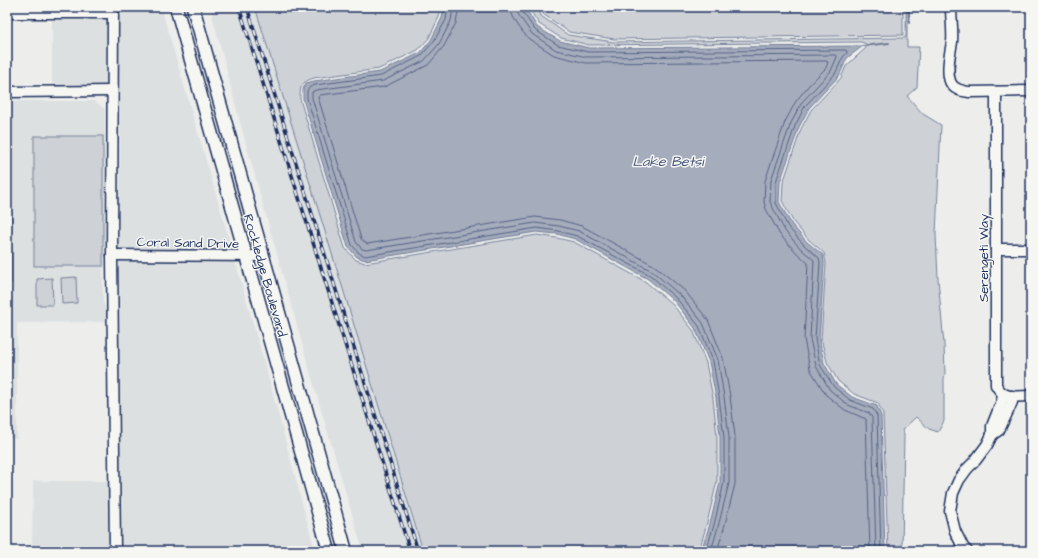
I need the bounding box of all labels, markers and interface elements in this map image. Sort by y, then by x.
water label: Lake Betsi [633,152,705,172]
street label: Rockledge Boulevard [238,212,291,339]
street label: Serengeti Way [975,214,994,302]
street label: Coral Sand Drive [137,233,239,253]

